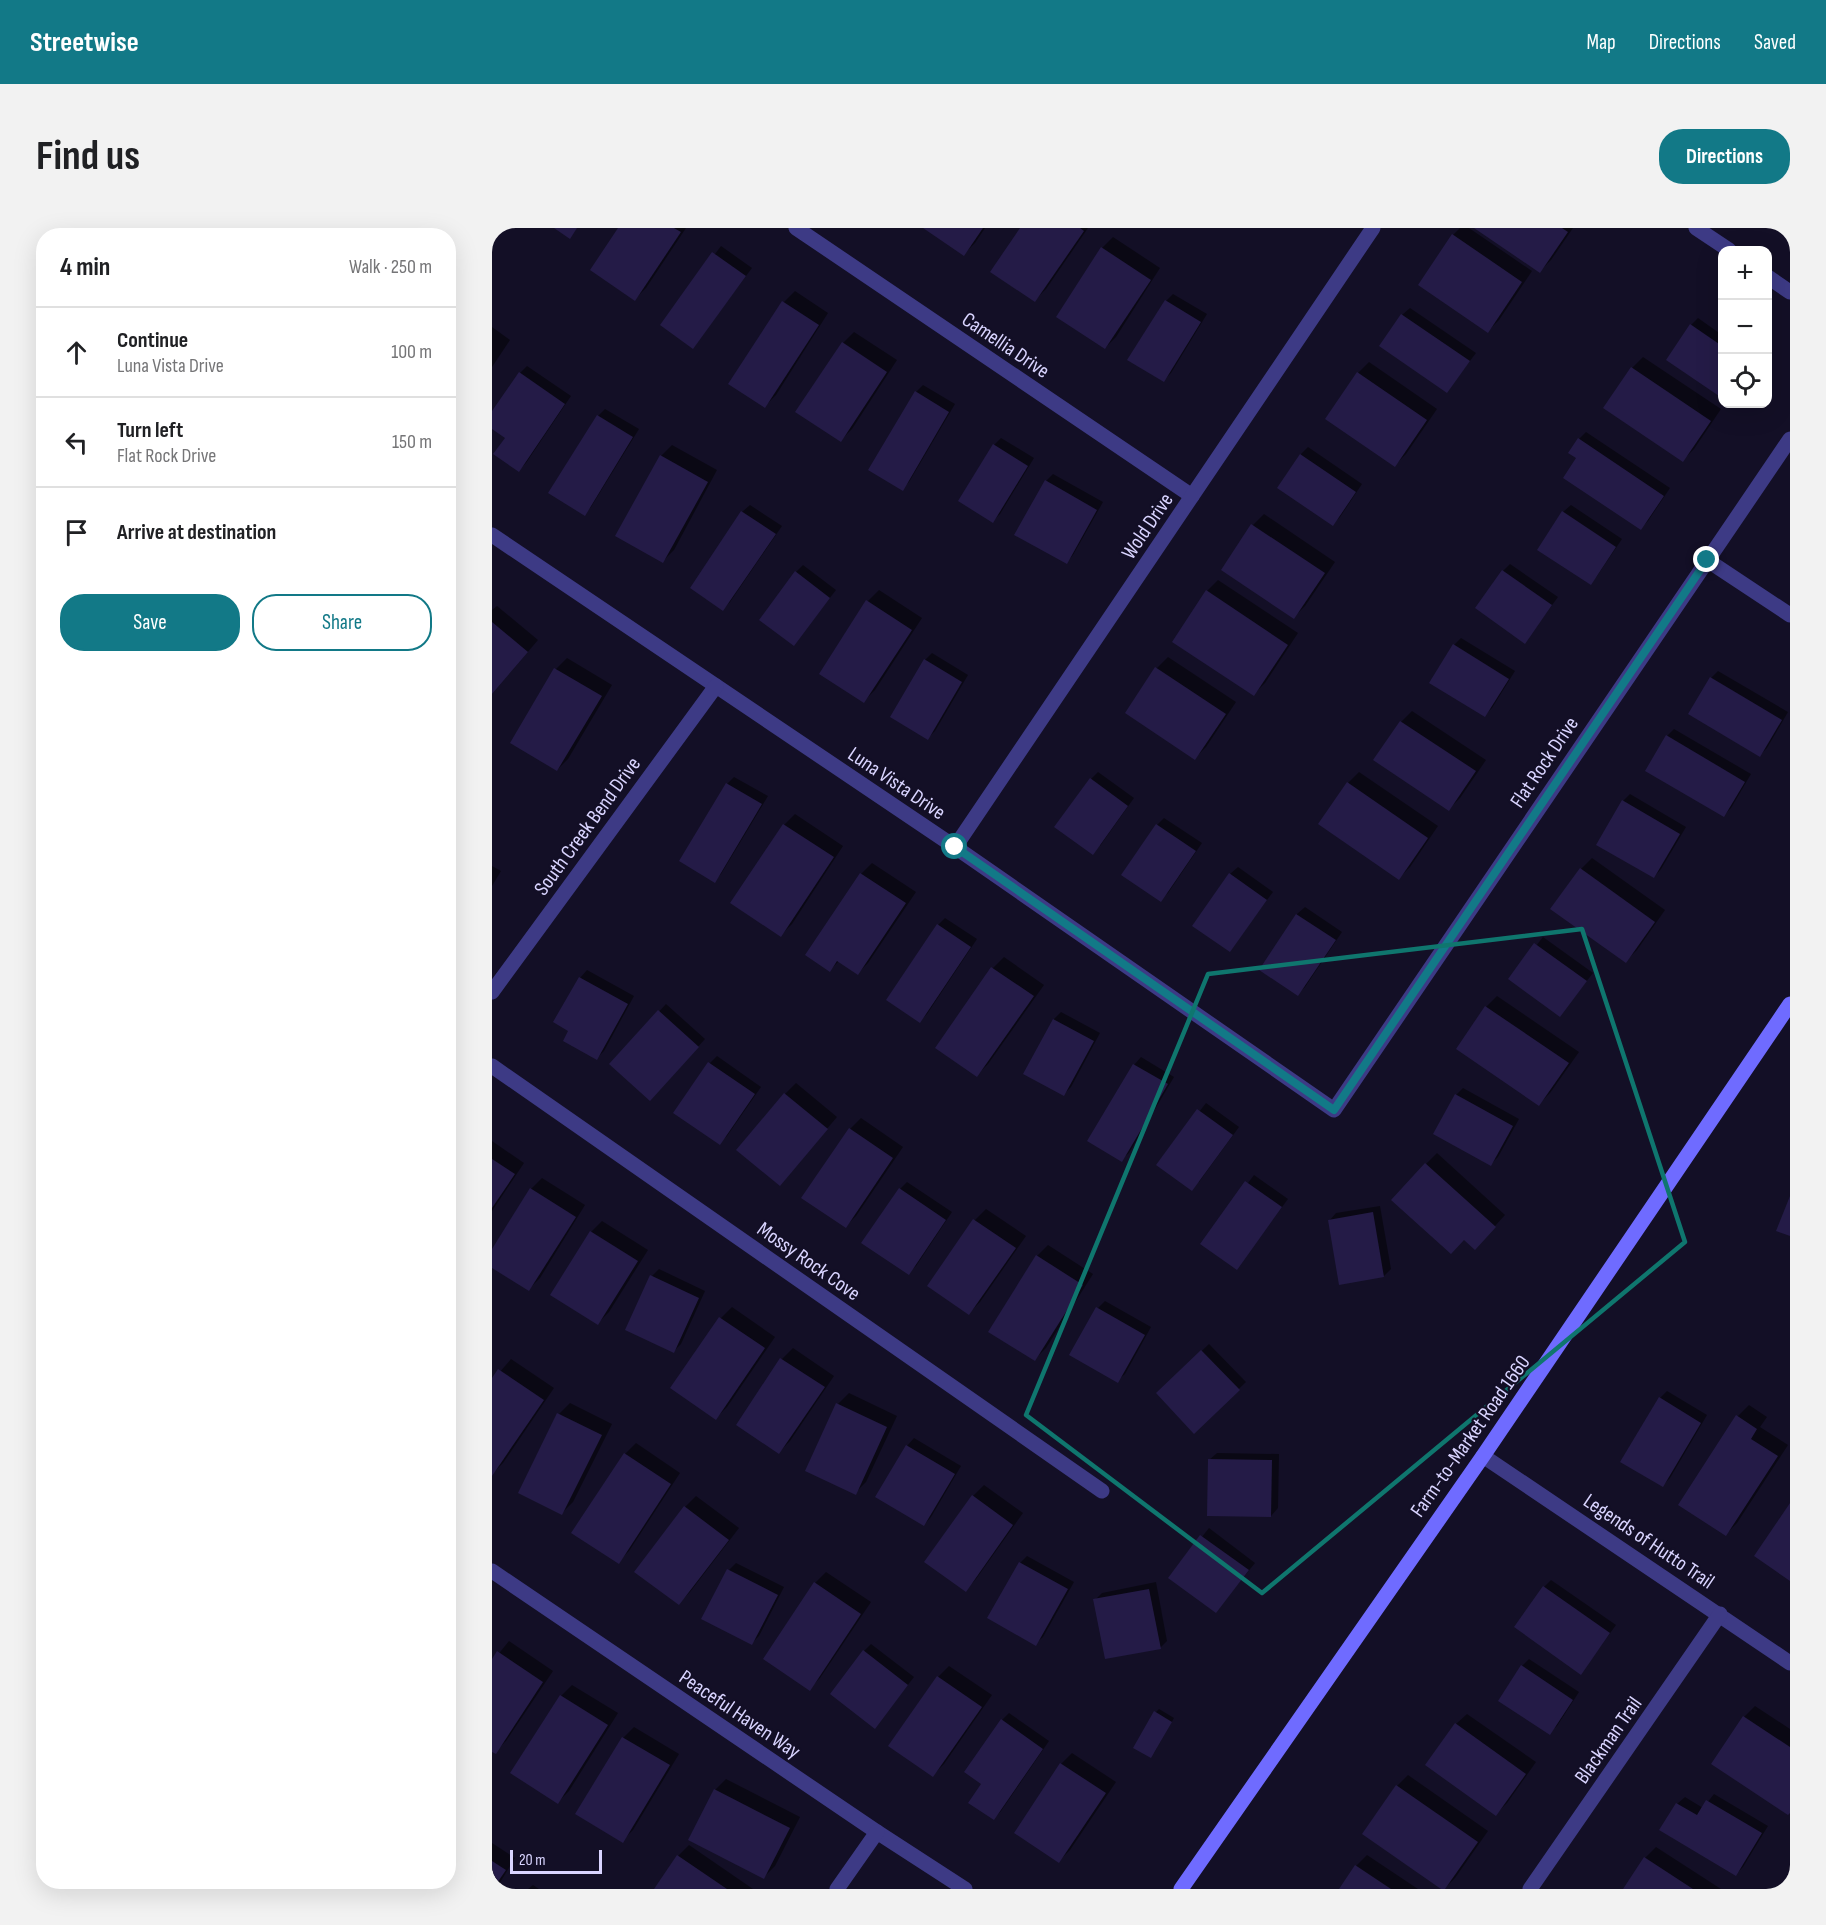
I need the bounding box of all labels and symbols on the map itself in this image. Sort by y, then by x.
street label: Camellia Drive [957,307,1054,384]
street label: Wold Drive [1116,488,1179,564]
route end [1693,546,1719,572]
street label: Flat Rock Drive [1505,712,1584,813]
street label: Luna Vista Drive [843,742,950,825]
street label: South Creek Bend Drive [529,752,646,900]
route start [941,833,967,859]
street label: Mossy Rock Cove [752,1217,865,1306]
street label: Farm-to-Market Road 1660 [1405,1351,1536,1522]
street label: Legends of Hutto Trail [1579,1489,1719,1594]
street label: Peaceful Haven Way [674,1665,805,1764]
street label: Blackman Trail [1569,1692,1647,1789]
scale bar [510,1847,602,1874]

